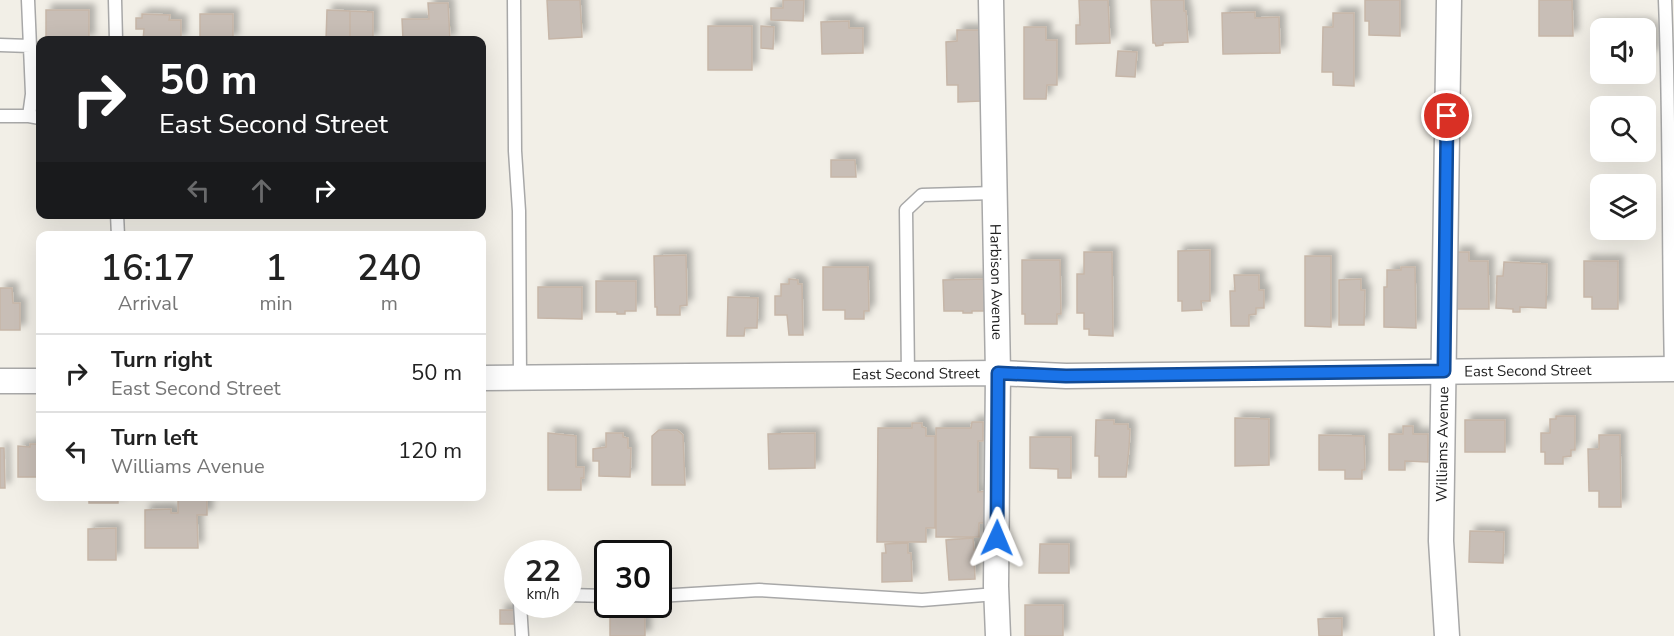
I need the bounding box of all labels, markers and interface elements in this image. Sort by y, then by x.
map controls [1590,18,1656,240]
button: sound [1590,18,1656,84]
text: 50 m [159,52,258,109]
icon: right [60,60,138,138]
pin [1421,90,1472,141]
button: search [1590,96,1656,162]
icon: arrive [1430,99,1463,132]
text: East Second Street [159,106,388,143]
icon: left [182,174,215,207]
icon: ahead [245,174,278,207]
icon: right [308,174,341,207]
button: layers [1590,174,1656,240]
street label: Harbison Avenue [985,224,1007,340]
text: 16:17 [100,244,195,293]
text: 1 [265,244,287,293]
text: 240 [357,244,422,293]
text: Arrival [118,290,178,317]
text: min [260,290,293,317]
text: m [381,290,398,317]
text: Turn right [111,345,212,375]
icon: right [60,357,93,390]
text: 50 m [411,358,462,388]
street label: East Second Street [1464,360,1592,381]
street label: East Second Street [852,363,980,384]
text: East Second Street [111,375,281,402]
street label: Williams Avenue [1432,386,1453,502]
text: Turn left [111,423,198,453]
icon: left [60,435,93,468]
text: 120 m [398,436,462,466]
text: Williams Avenue [111,453,265,480]
position arrow [965,506,1029,570]
speed limit sign: 30 [594,540,672,618]
text: 22 [525,551,561,592]
text: km/h [526,584,560,604]

